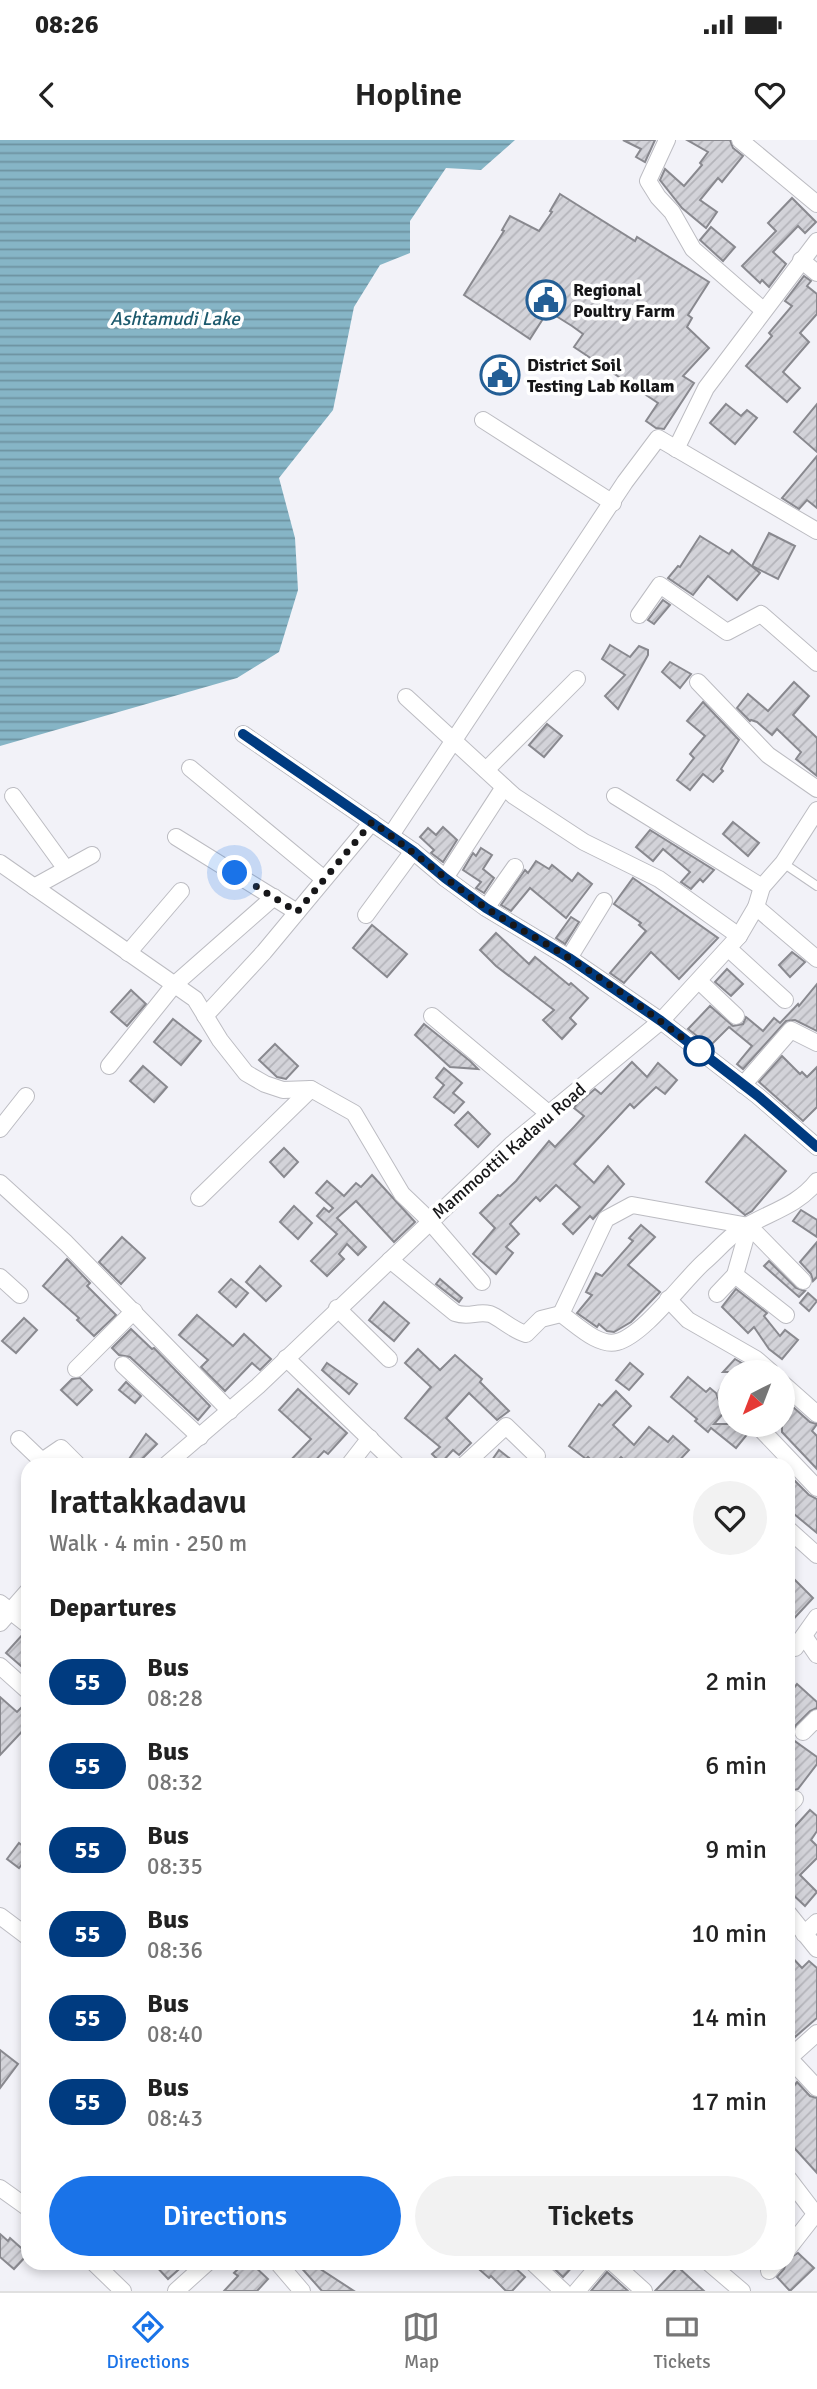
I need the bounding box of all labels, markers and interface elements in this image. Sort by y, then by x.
text: 08:26 [35,9,99,41]
text: Hopline [355,75,462,114]
icon: back [28,76,66,114]
icon: heart [751,76,789,114]
public building icon: Regional Poultry Farm [525,279,567,321]
place label: Regional Poultry Farm [573,279,675,322]
water label: Ashtamudi Lake [110,307,241,331]
public building icon: District Soil Testing Lab Kollam [479,354,521,396]
place label: District Soil Testing Lab Kollam [527,354,675,397]
your location [217,855,252,890]
unlabelled marker [684,1036,714,1066]
street label: Mammoottil Kadavu Road [428,1078,590,1224]
north arrow [718,1360,794,1437]
map controls [718,1360,795,1437]
button: heart [693,1481,767,1555]
text: Irattakkadavu [49,1482,247,1523]
text: Walk · 4 min · 250 m [49,1529,247,1558]
text: Departures [49,1592,176,1624]
text: Bus [147,1652,189,1684]
text: 2 min [705,1666,767,1698]
text: 55 [75,1667,100,1697]
text: 08:28 [147,1684,203,1713]
text: Bus [147,1736,189,1768]
text: 6 min [705,1750,767,1782]
text: 55 [75,1751,100,1781]
text: 08:32 [147,1768,203,1797]
text: Bus [147,1820,189,1852]
text: 9 min [705,1834,767,1866]
text: 55 [75,1835,100,1865]
text: 08:35 [147,1852,203,1881]
text: Bus [147,1904,189,1936]
text: 10 min [691,1918,767,1950]
text: 55 [75,1919,100,1949]
text: 08:36 [147,1936,203,1965]
text: Bus [147,1988,189,2020]
text: 14 min [691,2002,767,2034]
text: 55 [75,2003,100,2033]
text: 08:40 [147,2020,203,2049]
text: Bus [147,2072,189,2104]
text: 17 min [691,2086,767,2118]
text: 55 [75,2087,100,2117]
text: 08:43 [147,2104,203,2133]
button: Directions [49,2176,401,2256]
button: Tickets [415,2176,767,2256]
tab: Directions [106,2308,190,2374]
tab: Map [402,2308,440,2374]
tab: Tickets [653,2308,711,2374]

